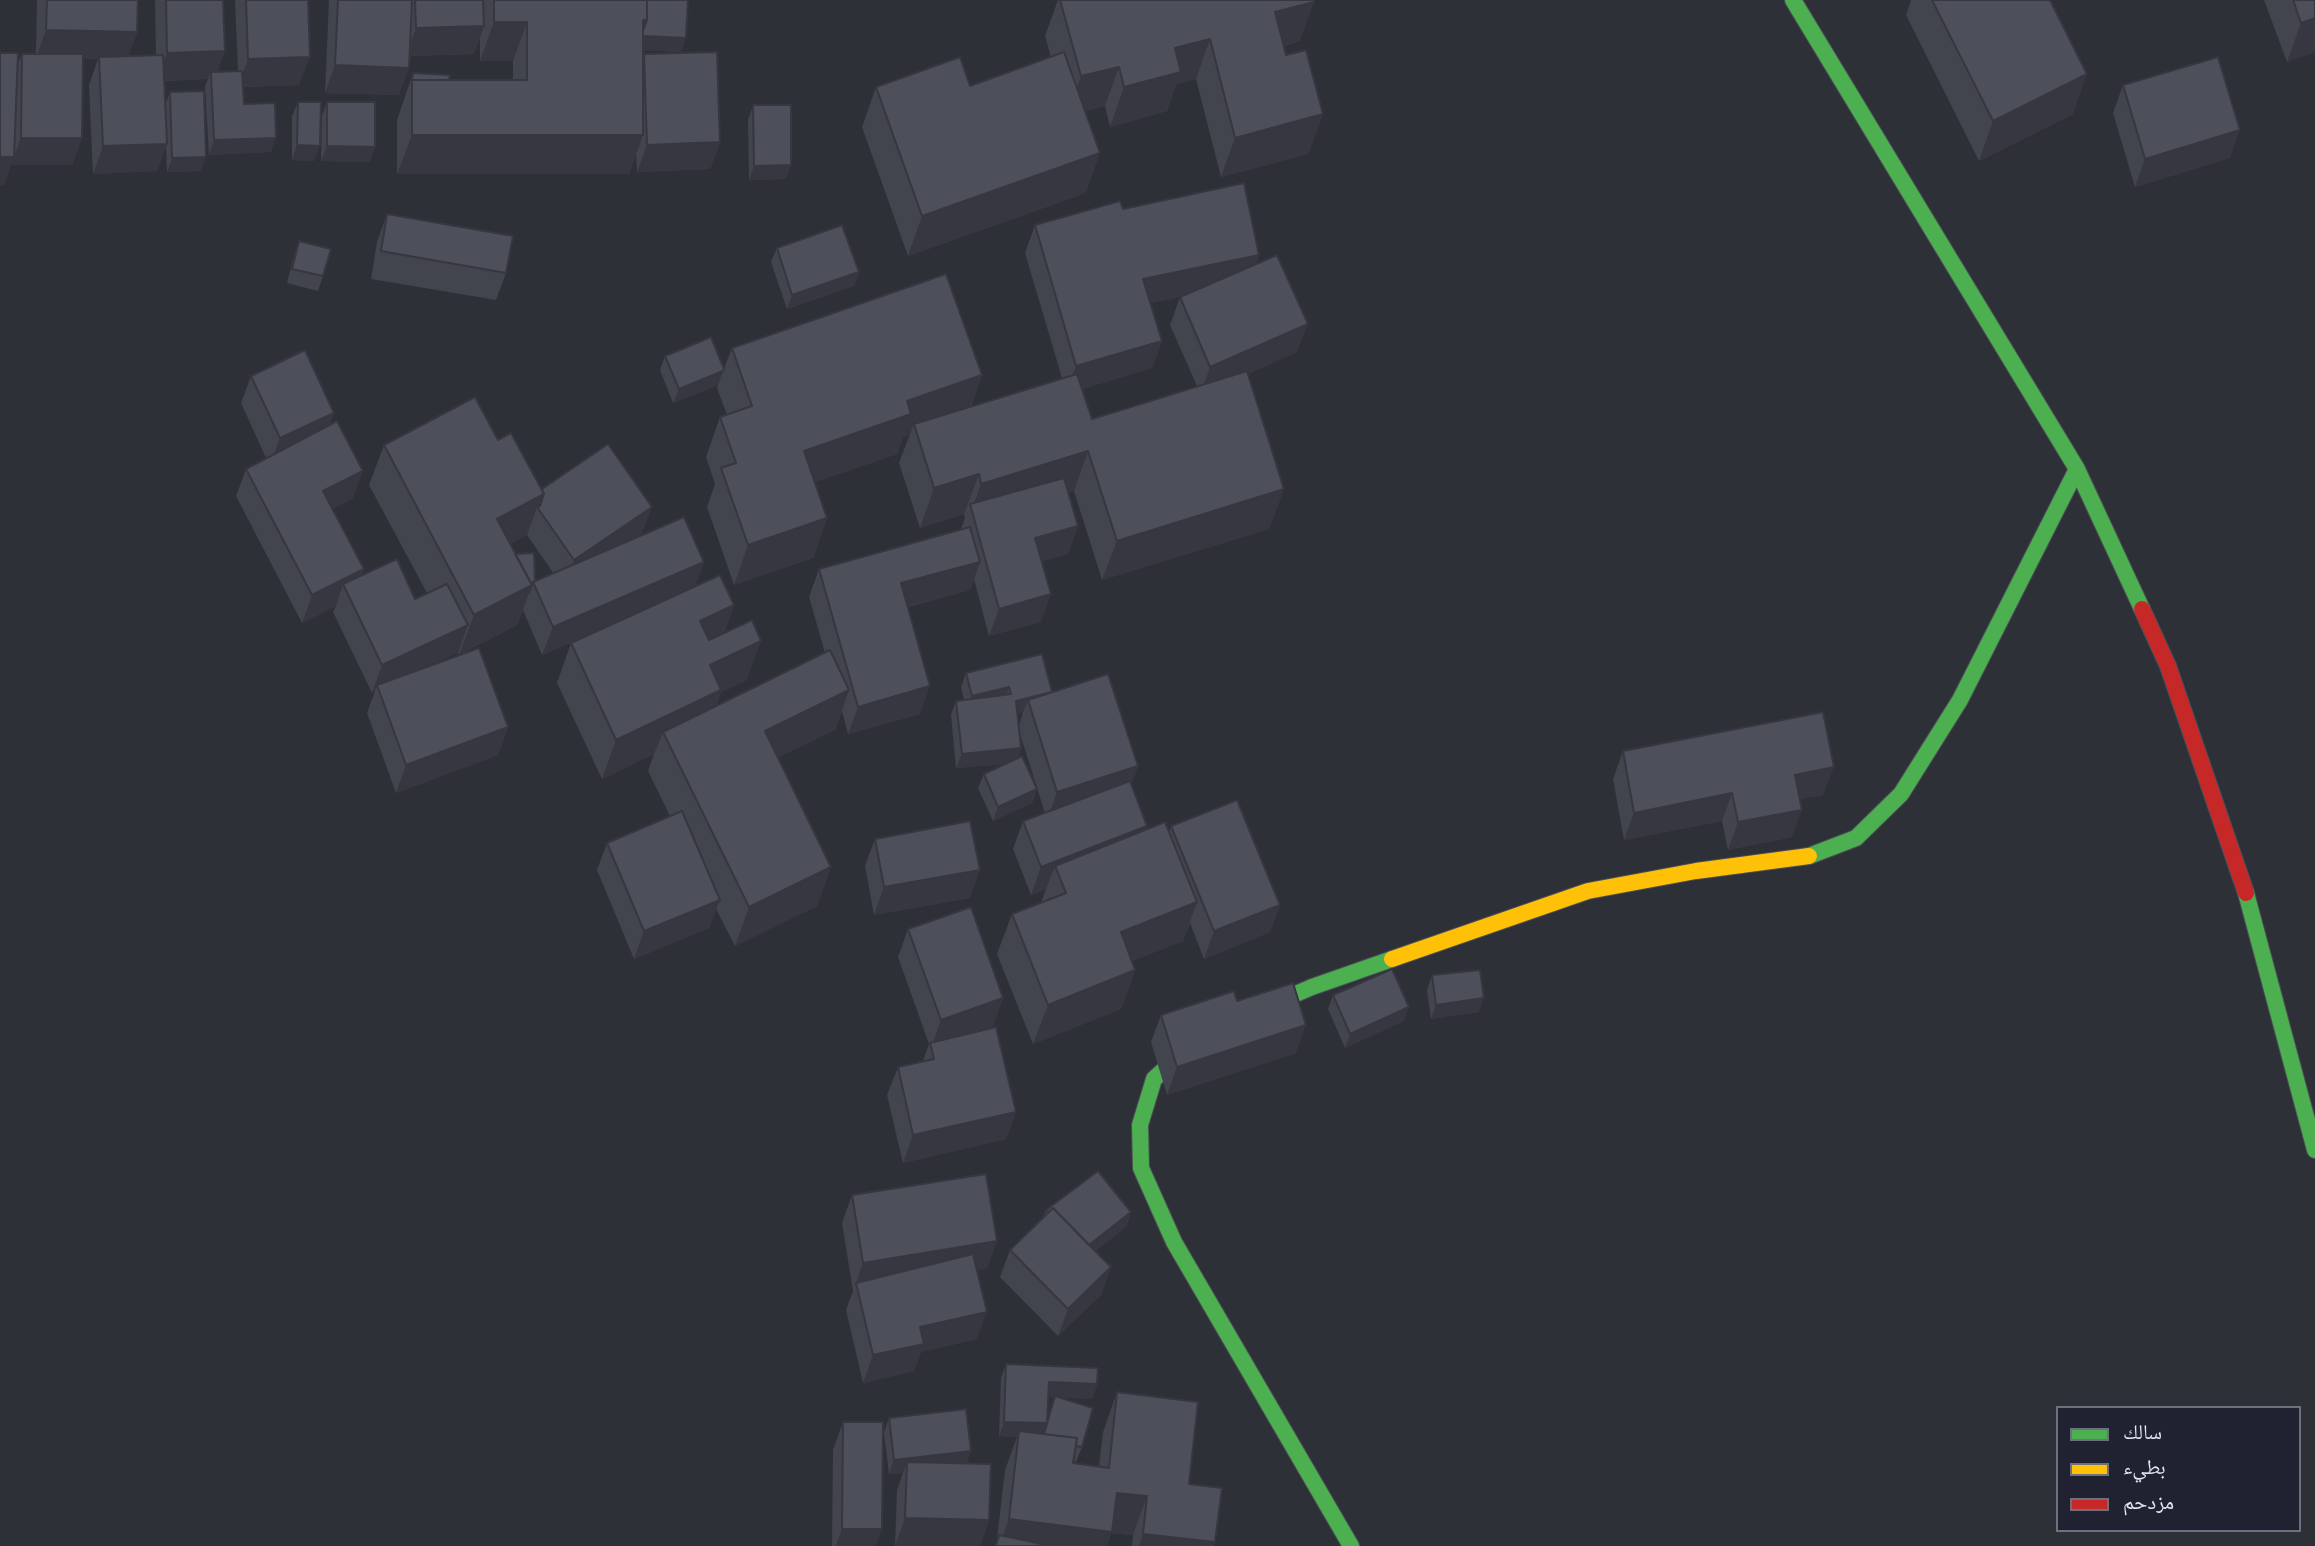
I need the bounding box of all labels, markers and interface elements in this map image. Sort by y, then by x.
legend [2056,1406,2301,1532]
text: سالك [2123,1420,2162,1444]
text: بطيء [2123,1455,2166,1479]
text: مزدحم [2123,1490,2174,1514]

